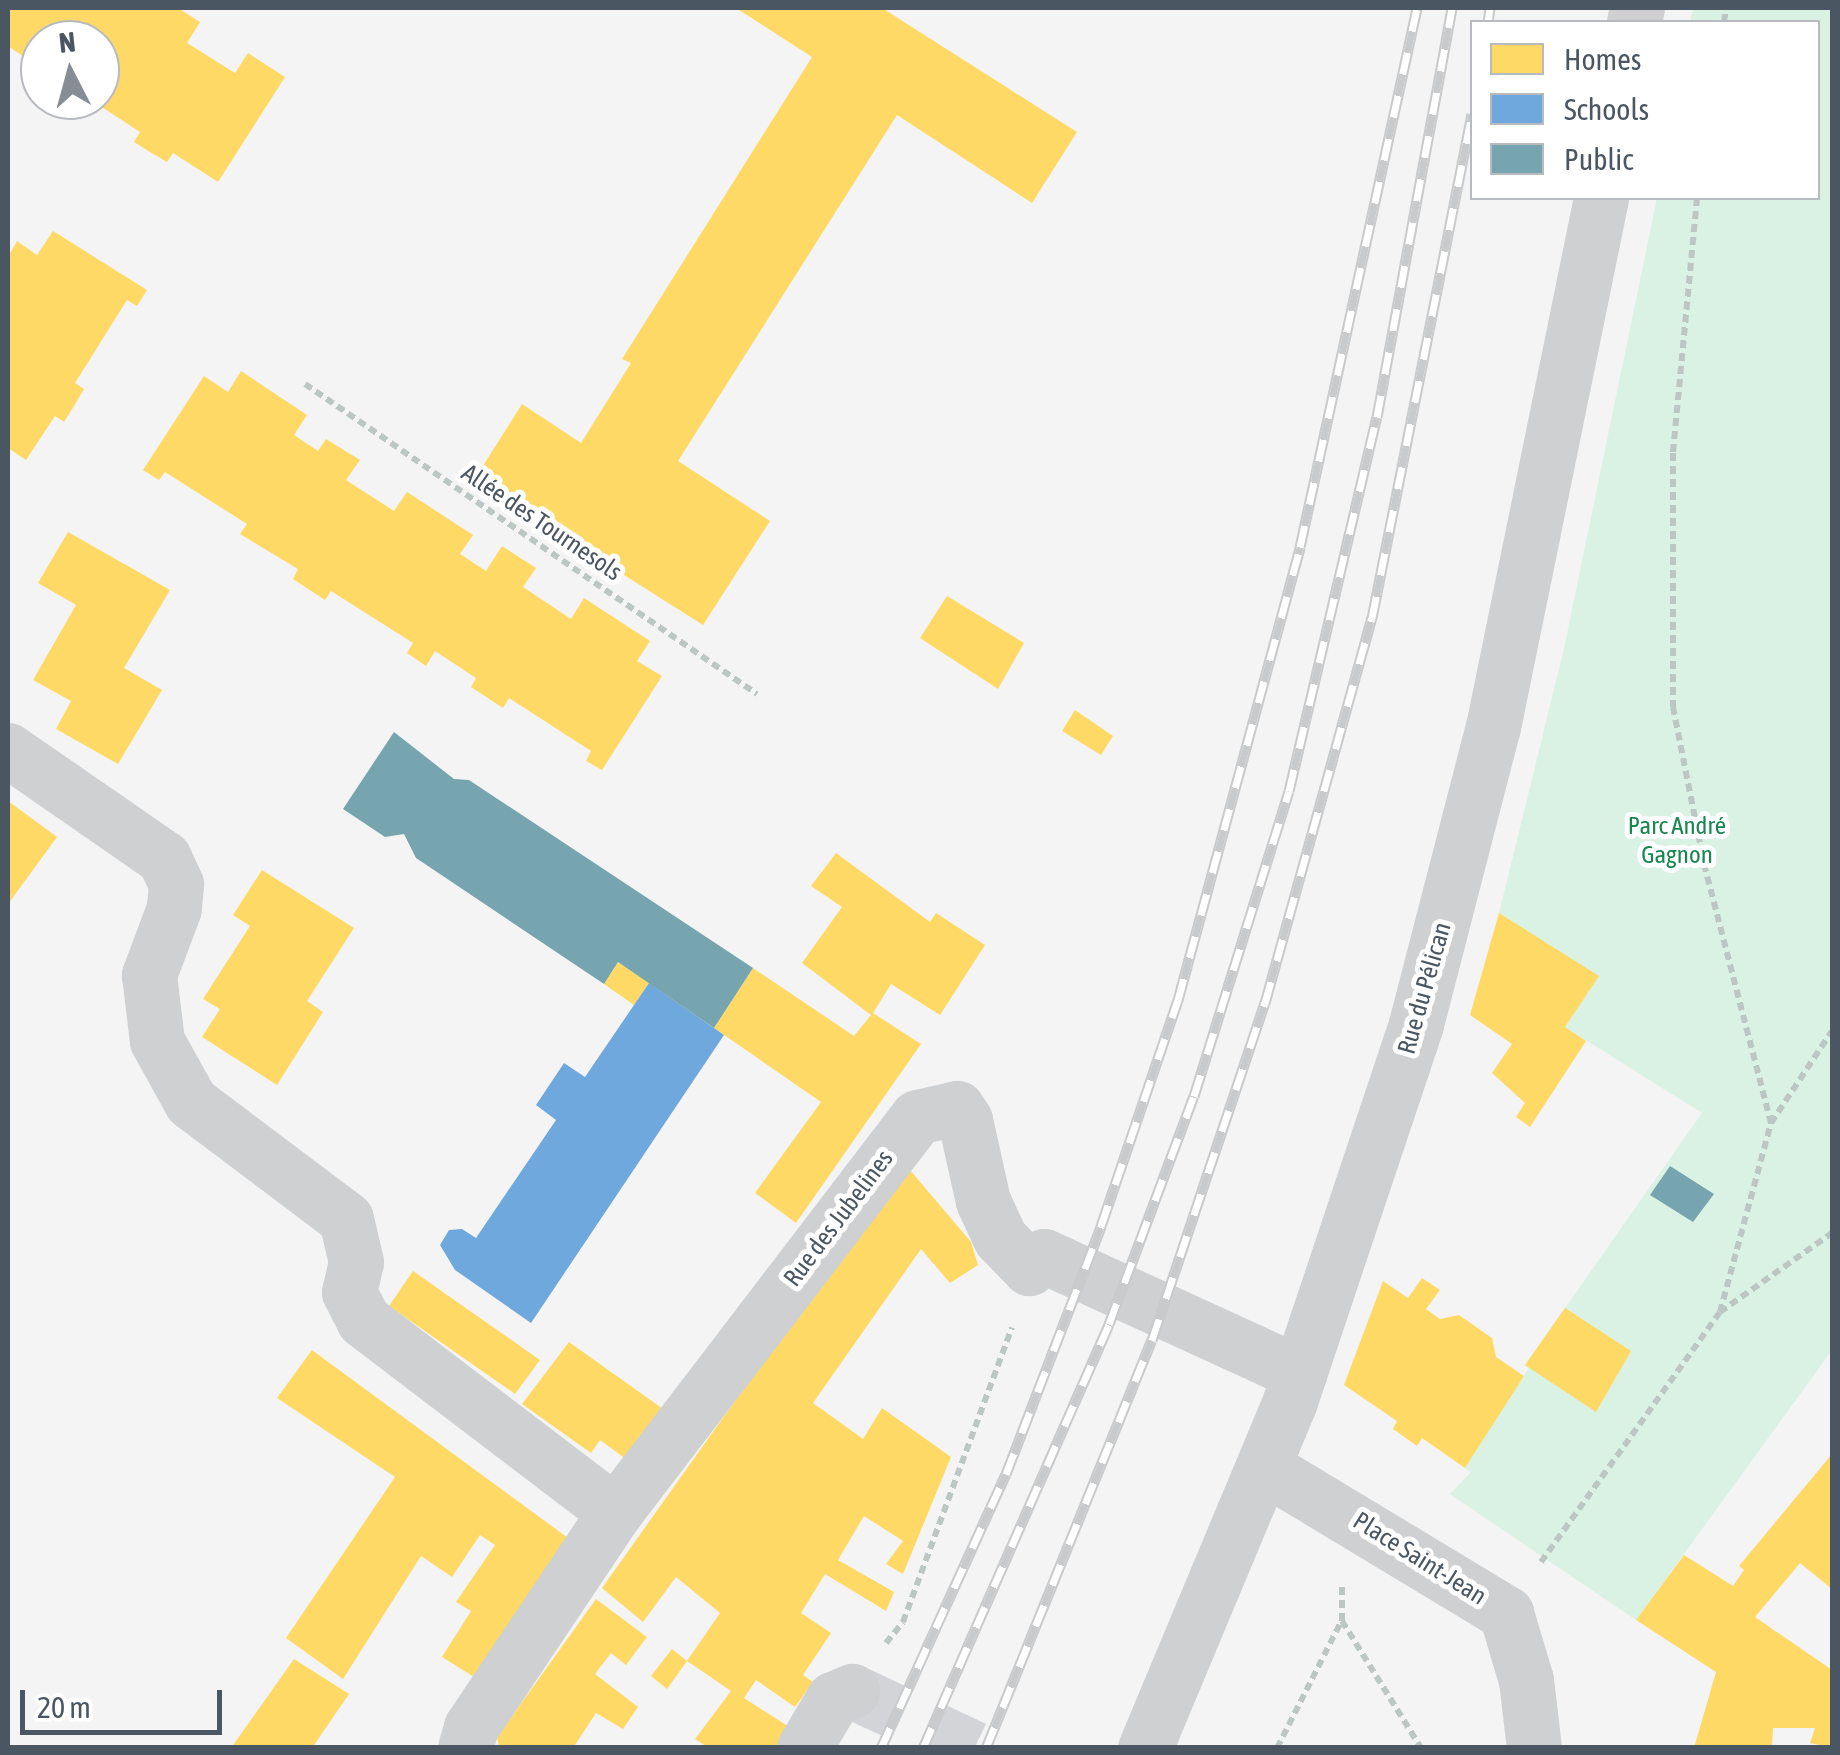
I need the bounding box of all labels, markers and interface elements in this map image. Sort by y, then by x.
north arrow [20,20,120,120]
legend [1470,20,1820,200]
text: N [57,25,77,59]
text: Homes [1564,42,1641,76]
text: Schools [1564,92,1649,126]
text: Public [1564,142,1633,176]
street label: Allée des Tournesols [456,457,628,587]
park label: Parc André Gagnon [1628,811,1726,870]
street label: Rue du Pélican [1391,919,1457,1057]
street label: Rue des Jubelines [777,1144,899,1292]
street label: Place Saint-Jean [1348,1505,1492,1611]
scale bar [25,1670,228,1732]
text: 20 m [37,1690,91,1724]

